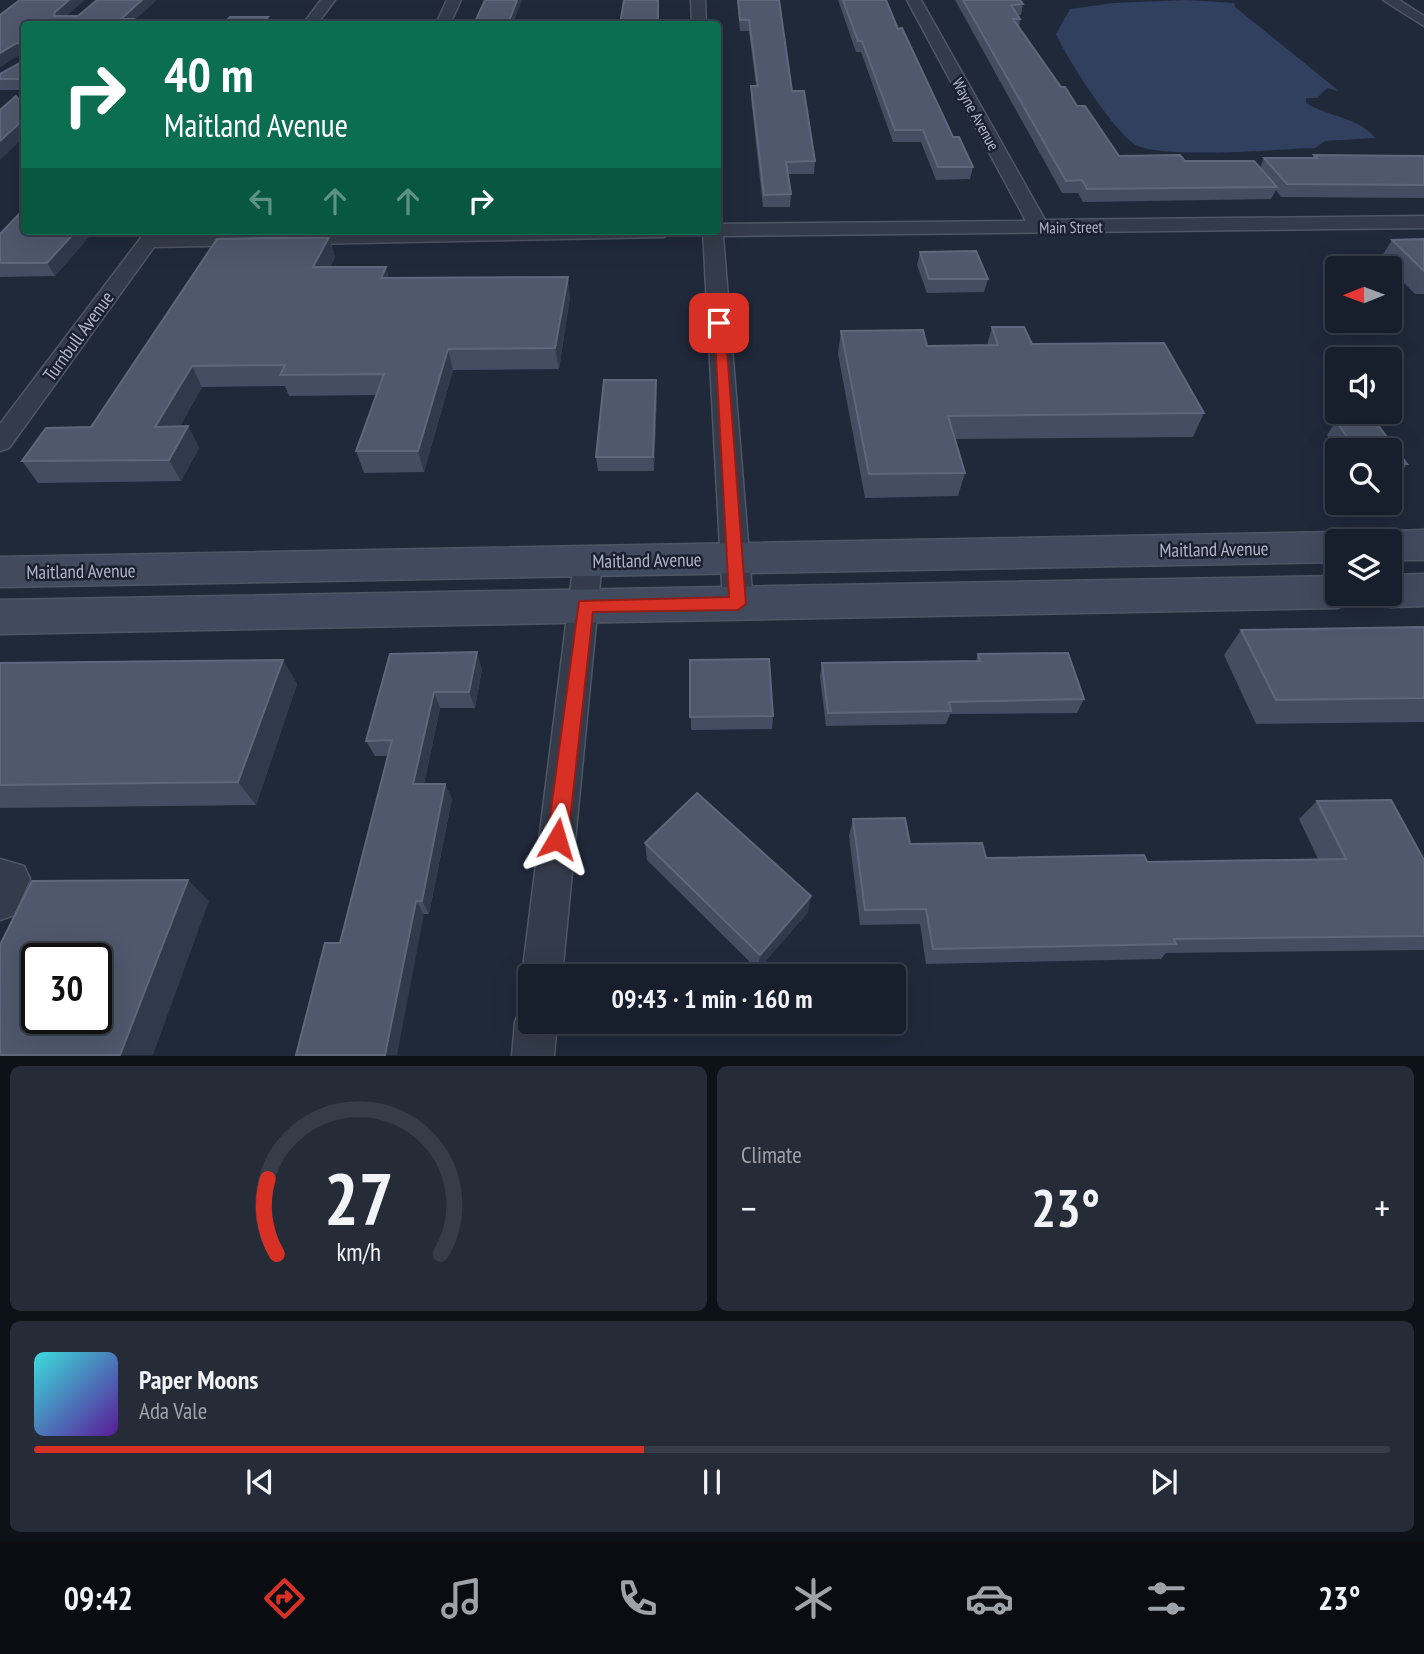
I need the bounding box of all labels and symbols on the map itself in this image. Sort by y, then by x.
street label: Wayne Avenue [948,74,1004,154]
street label: Main Street [1039,216,1104,238]
north arrow [1325,256,1402,332]
street label: Turnbull Avenue [37,286,119,386]
pin [689,293,749,353]
street label: Maitland Avenue [1159,536,1269,562]
street label: Maitland Avenue [592,547,702,573]
street label: Maitland Avenue [26,558,136,584]
position arrow [520,802,594,876]
speed limit sign: 30 [21,943,112,1034]

